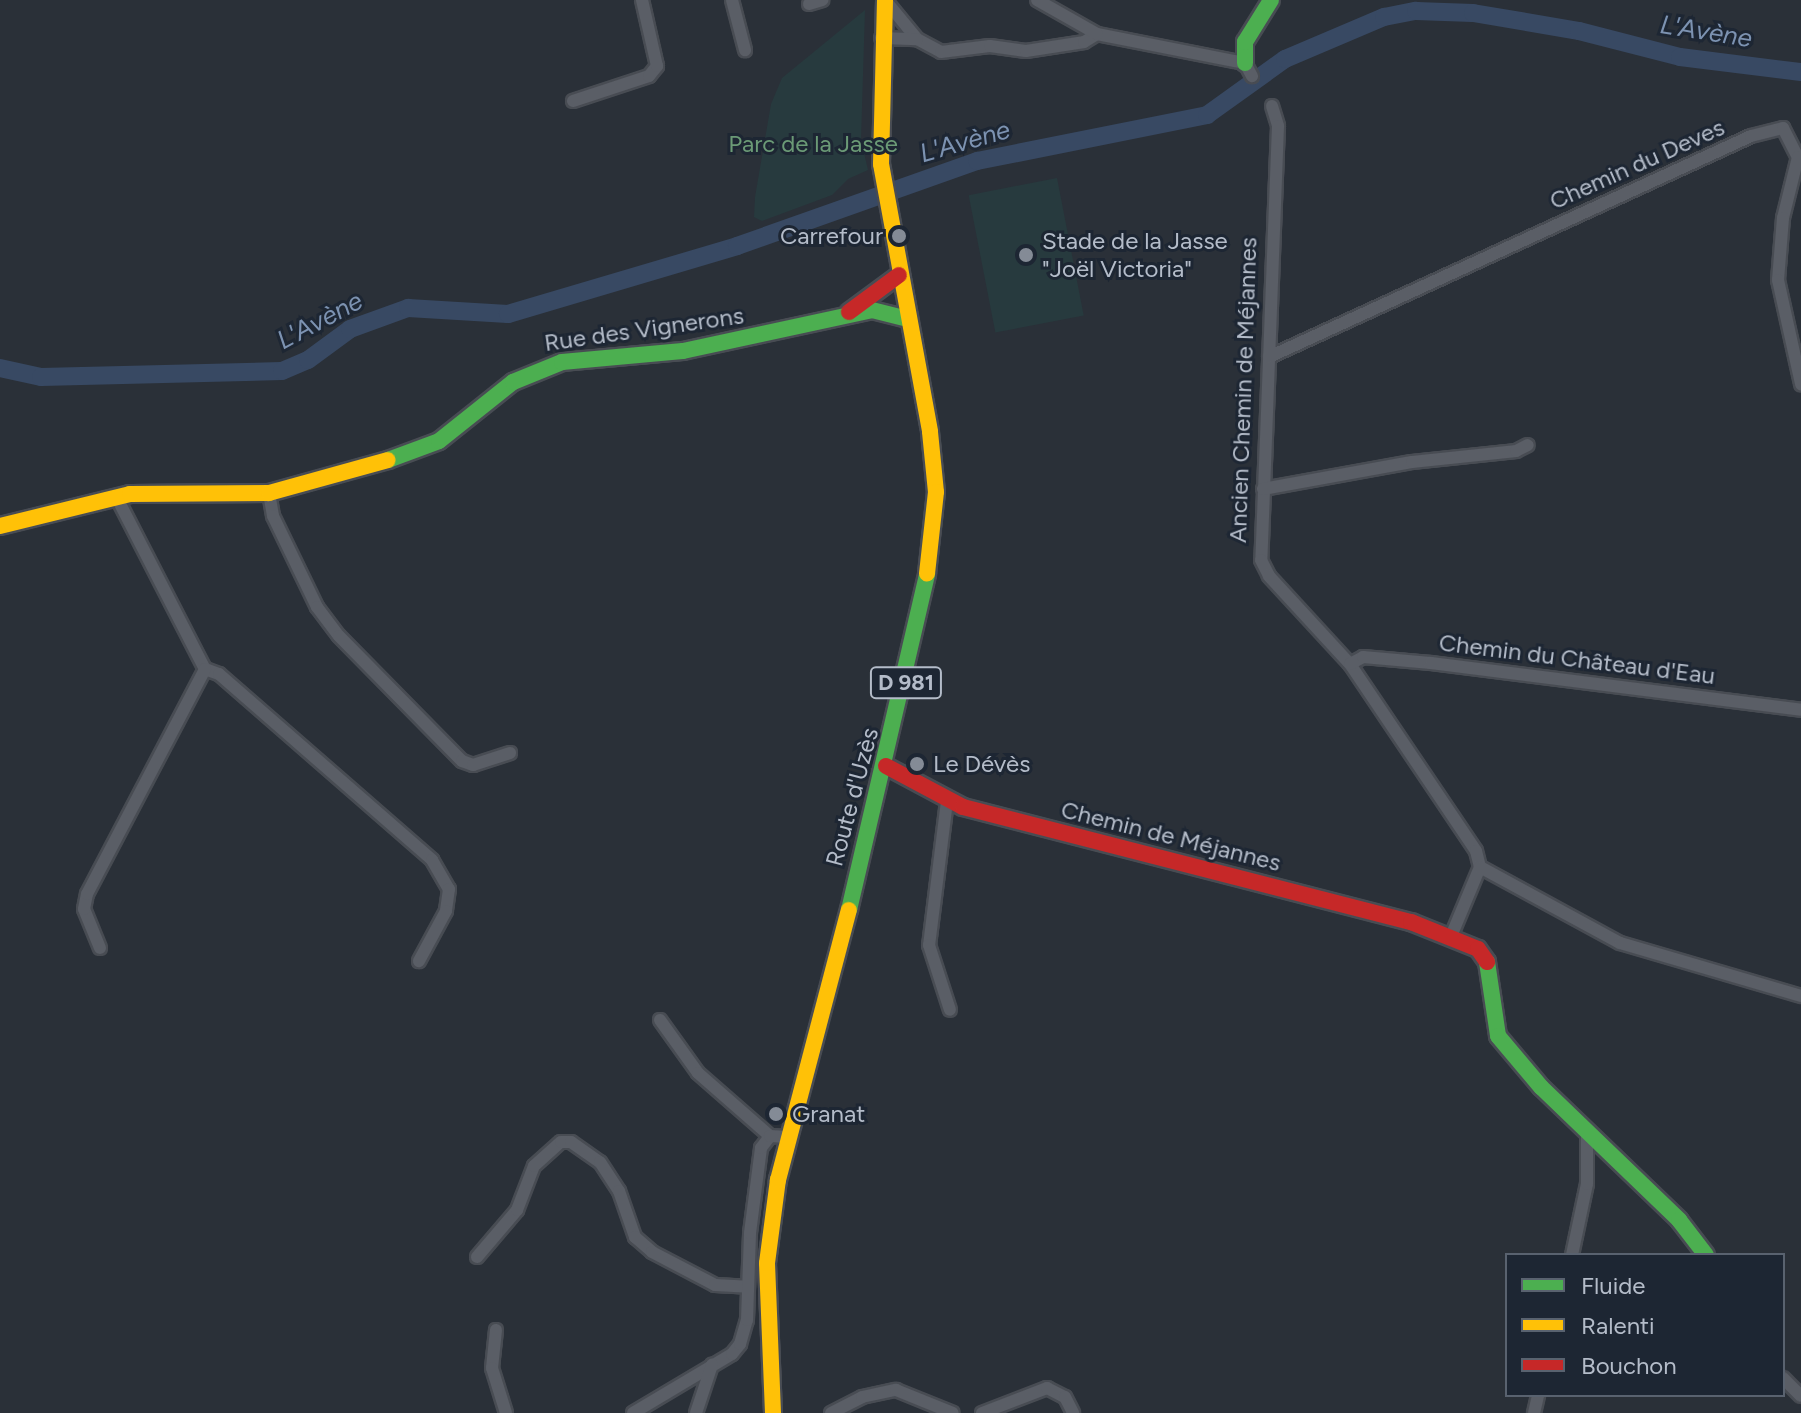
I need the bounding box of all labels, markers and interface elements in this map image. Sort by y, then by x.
water label: L'Avène [1658,9,1754,55]
street label: Chemin du Deves [1545,113,1729,215]
water label: L'Avène [916,114,1014,170]
park label: Parc de la Jasse [728,130,898,158]
place label: Carrefour [780,222,883,250]
marker: Carrefour [890,227,908,245]
place label: Stade de la Jasse "Joël Victoria" [1042,227,1228,283]
street label: Ancien Chemin de Méjannes [1223,237,1263,543]
marker: Stade de la Jasse "Joël Victoria" [1017,246,1035,264]
water label: L'Avène [272,285,368,357]
street label: Rue des Vignerons [542,301,746,357]
street label: Chemin du Château d'Eau [1437,628,1717,690]
road number: D 981 [868,665,944,701]
street label: Route d'Uzès [820,725,884,869]
place label: Le Dévès [933,750,1030,778]
marker: Le Dévès [908,755,926,773]
street label: Chemin de Méjannes [1058,795,1284,877]
place label: Granat [792,1100,865,1128]
marker: Granat [767,1105,785,1123]
legend [1505,1253,1785,1397]
text: Fluide [1581,1271,1645,1300]
text: Ralenti [1581,1311,1655,1340]
text: Bouchon [1581,1351,1677,1380]

